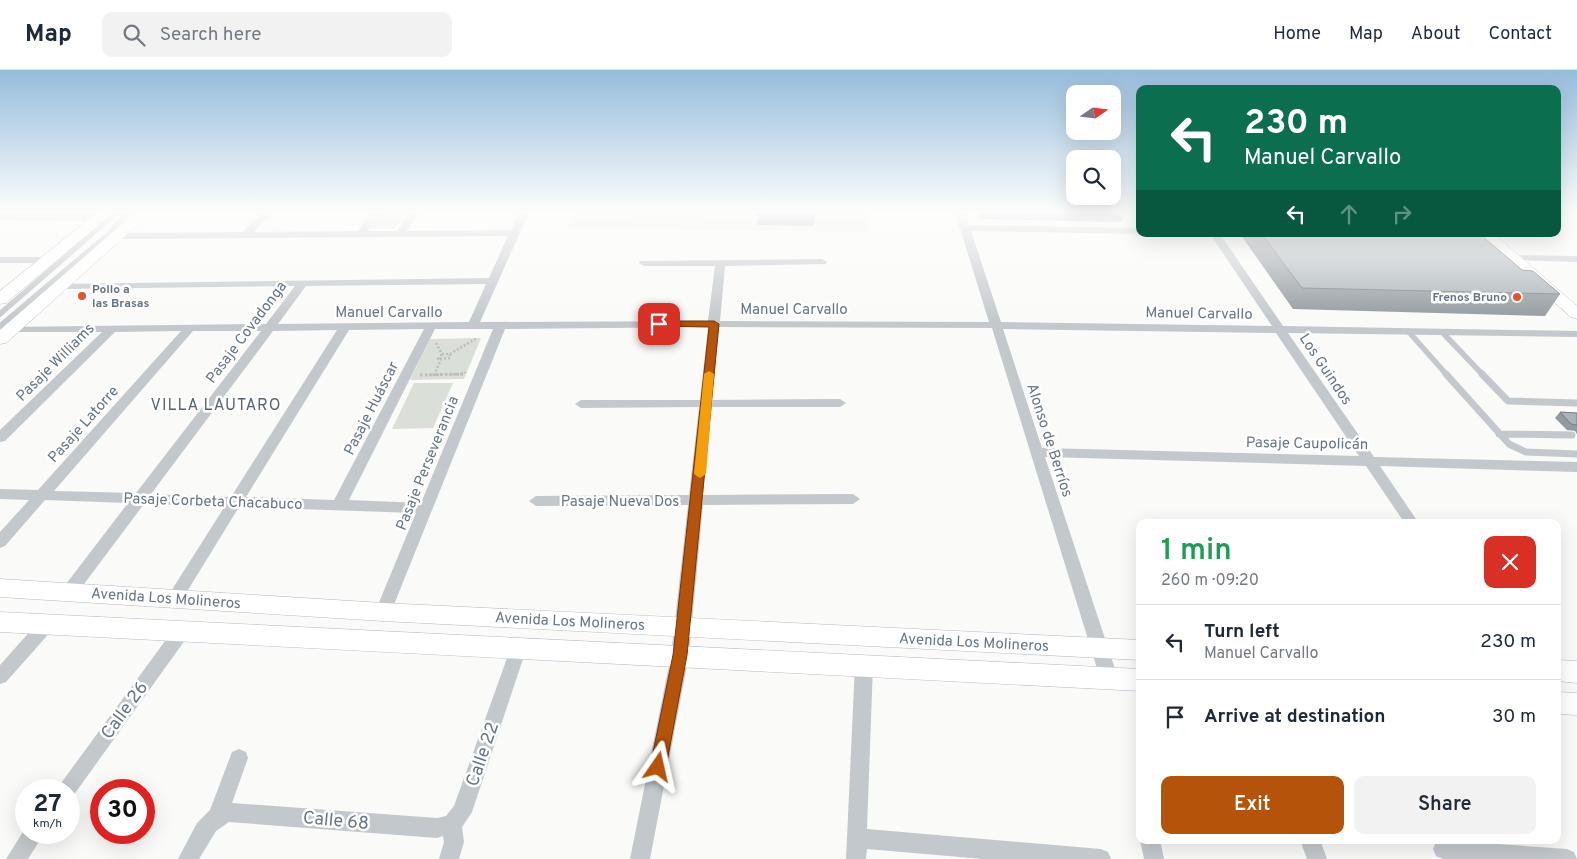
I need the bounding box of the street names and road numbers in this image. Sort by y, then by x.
street label: Pasaje Covadonga [203,278,292,388]
street label: Manuel Carvallo [740,301,848,320]
street label: Manuel Carvallo [335,304,443,323]
street label: Manuel Carvallo [1145,304,1253,325]
street label: Pasaje Williams [13,320,99,406]
street label: Los Guindos [1294,330,1356,409]
street label: Pasaje Huáscar [341,358,404,459]
street label: Alonso de Berríos [1021,381,1076,500]
street label: Pasaje Latorre [45,383,124,467]
street label: Pasaje Perseverancia [393,394,464,533]
street label: Pasaje Caupolicán [1246,434,1368,455]
street label: Pasaje Corbeta Chacabuco [123,490,303,515]
street label: Pasaje Nueva Dos [561,493,679,512]
street label: Avenida Los Molineros [90,585,242,614]
street label: Avenida Los Molineros [494,609,645,636]
street label: Avenida Los Molineros [898,630,1049,657]
street label: Calle 26 [96,677,154,744]
street label: Calle 22 [462,719,505,790]
street label: Calle 68 [302,807,370,836]

